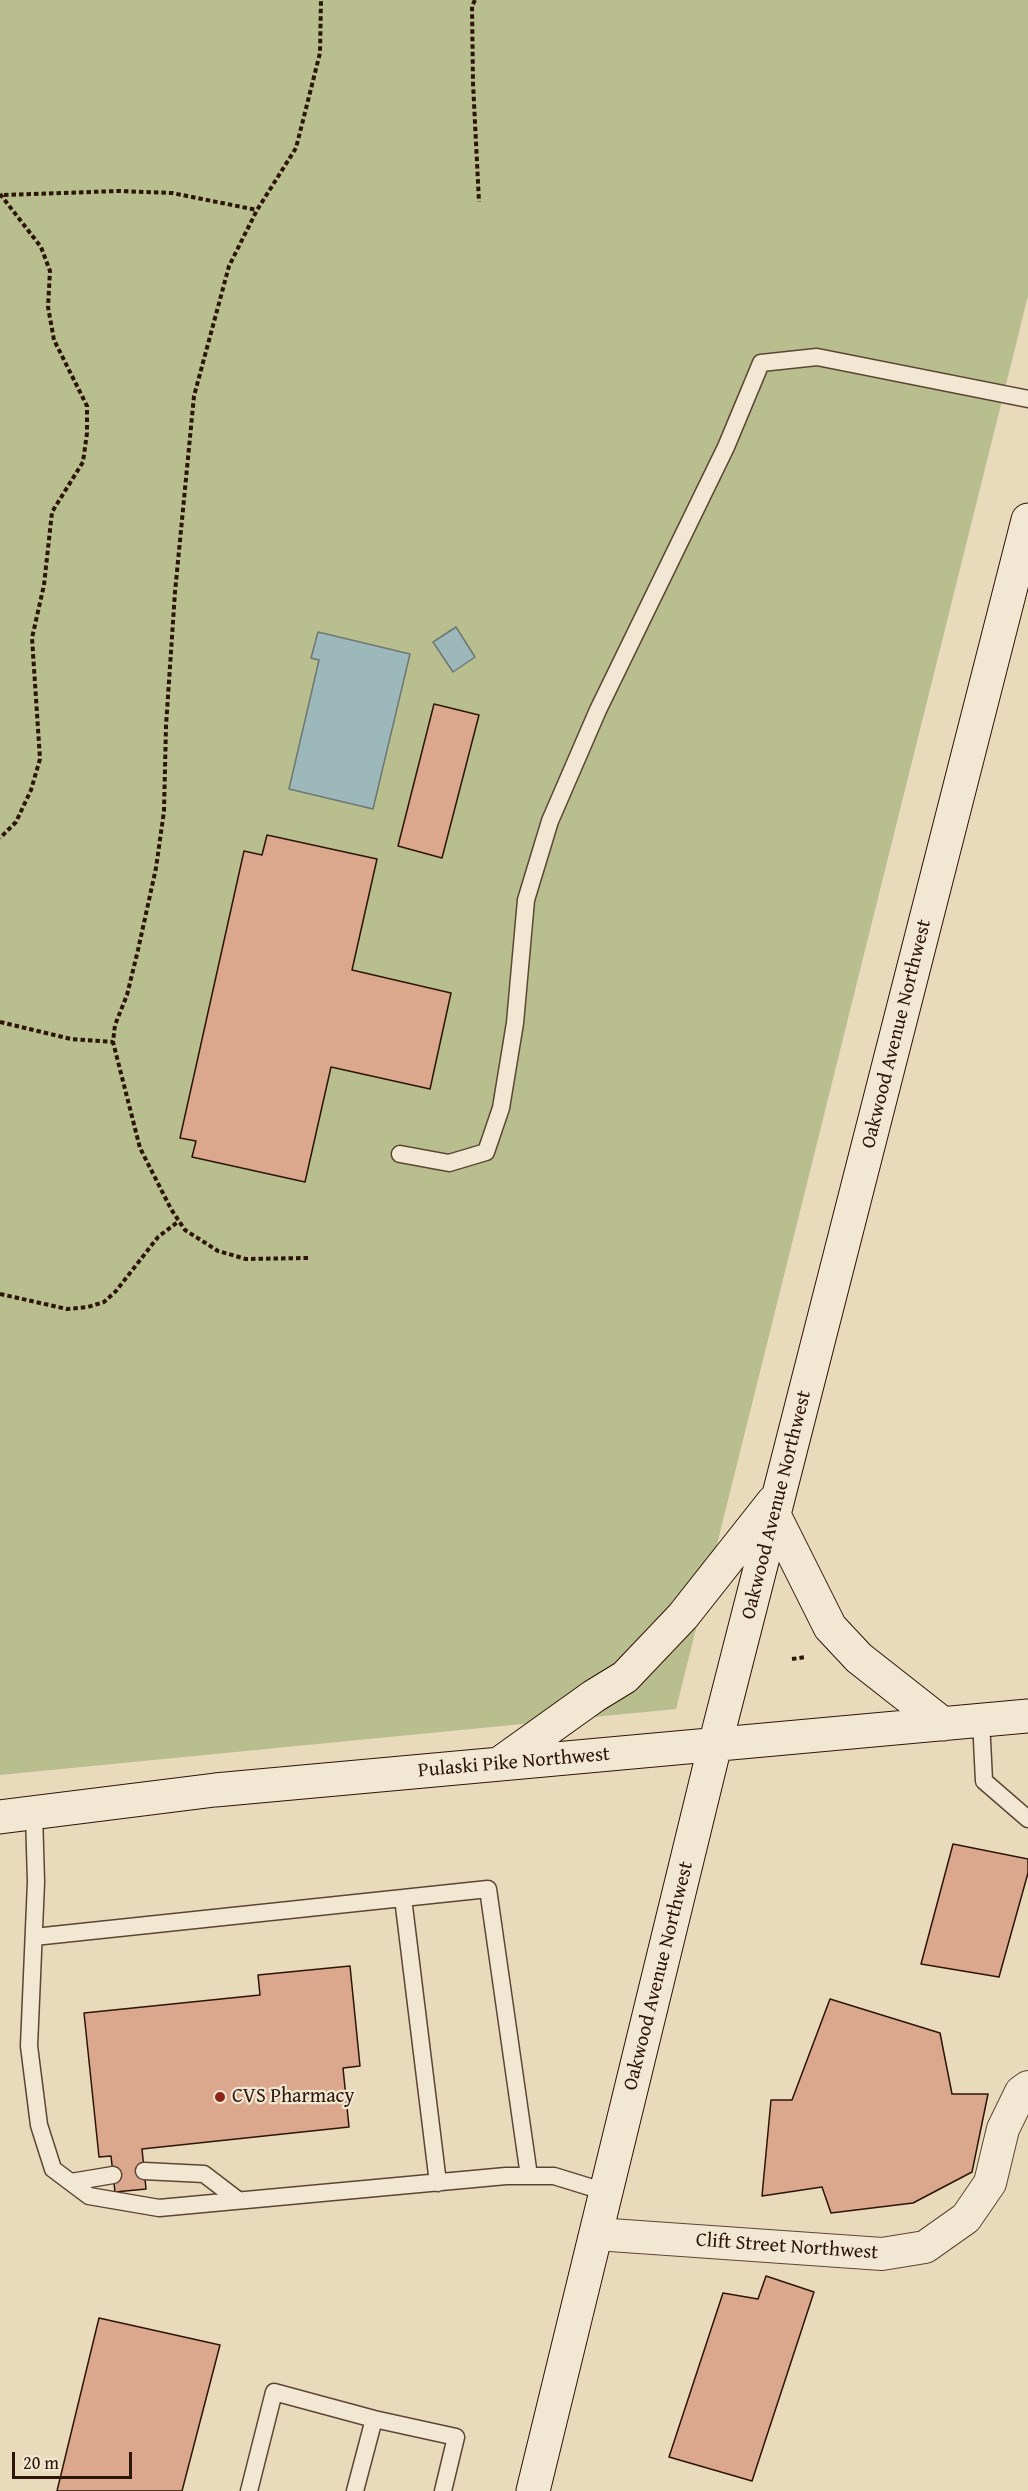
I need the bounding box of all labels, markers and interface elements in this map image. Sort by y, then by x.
street label: Oakwood Avenue Northwest [857,917,937,1151]
street label: Oakwood Avenue Northwest [737,1388,817,1622]
street label: Pulaski Pike Northwest [417,1743,611,1783]
street label: Oakwood Avenue Northwest [619,1859,699,2093]
place label: CVS Pharmacy [232,2085,354,2109]
marker: CVS Pharmacy [213,2090,227,2104]
street label: Clift Street Northwest [695,2229,879,2265]
scale bar [15,2440,135,2478]
text: 20 m [23,2449,59,2476]

